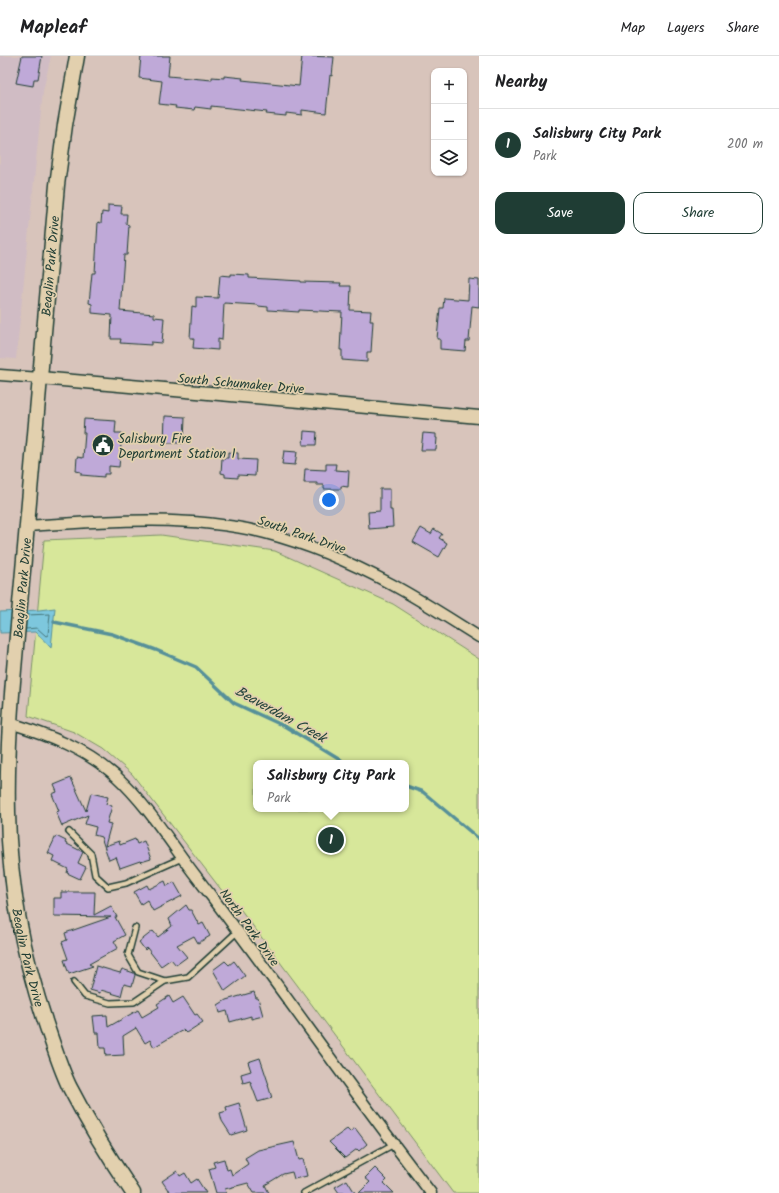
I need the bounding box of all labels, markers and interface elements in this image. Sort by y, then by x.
text: Mapleaf [20,13,87,43]
text: Map [621,17,645,39]
text: Layers [667,17,705,39]
text: Share [727,17,759,39]
map controls [431,68,467,176]
button: + [431,68,467,104]
text: Nearby [495,69,547,96]
button: − [431,104,467,140]
text: Salisbury City Park [533,122,661,146]
text: 1 [506,134,510,155]
text: 200 m [727,134,763,155]
button: layers [431,140,467,176]
text: Park [533,146,557,167]
button: Save [495,192,625,234]
button: Share [633,192,763,234]
street label: Beaglin Park Drive [37,215,66,317]
street label: South Schumaker Drive [177,368,305,401]
place label: Salisbury Fire Department Station 1 [118,429,236,465]
public building icon: Salisbury Fire Department Station 1 [90,432,116,458]
your location [319,490,339,510]
street label: South Park Drive [255,510,349,560]
street label: Beaglin Park Drive [9,537,38,639]
water label: Beaverdam Creek [231,681,332,750]
popup [253,760,409,812]
text: Salisbury City Park [267,764,395,788]
text: Park [267,788,291,809]
pin: 1 [318,825,344,855]
street label: North Park Drive [213,884,284,971]
street label: Beaglin Park Drive [5,907,49,1010]

